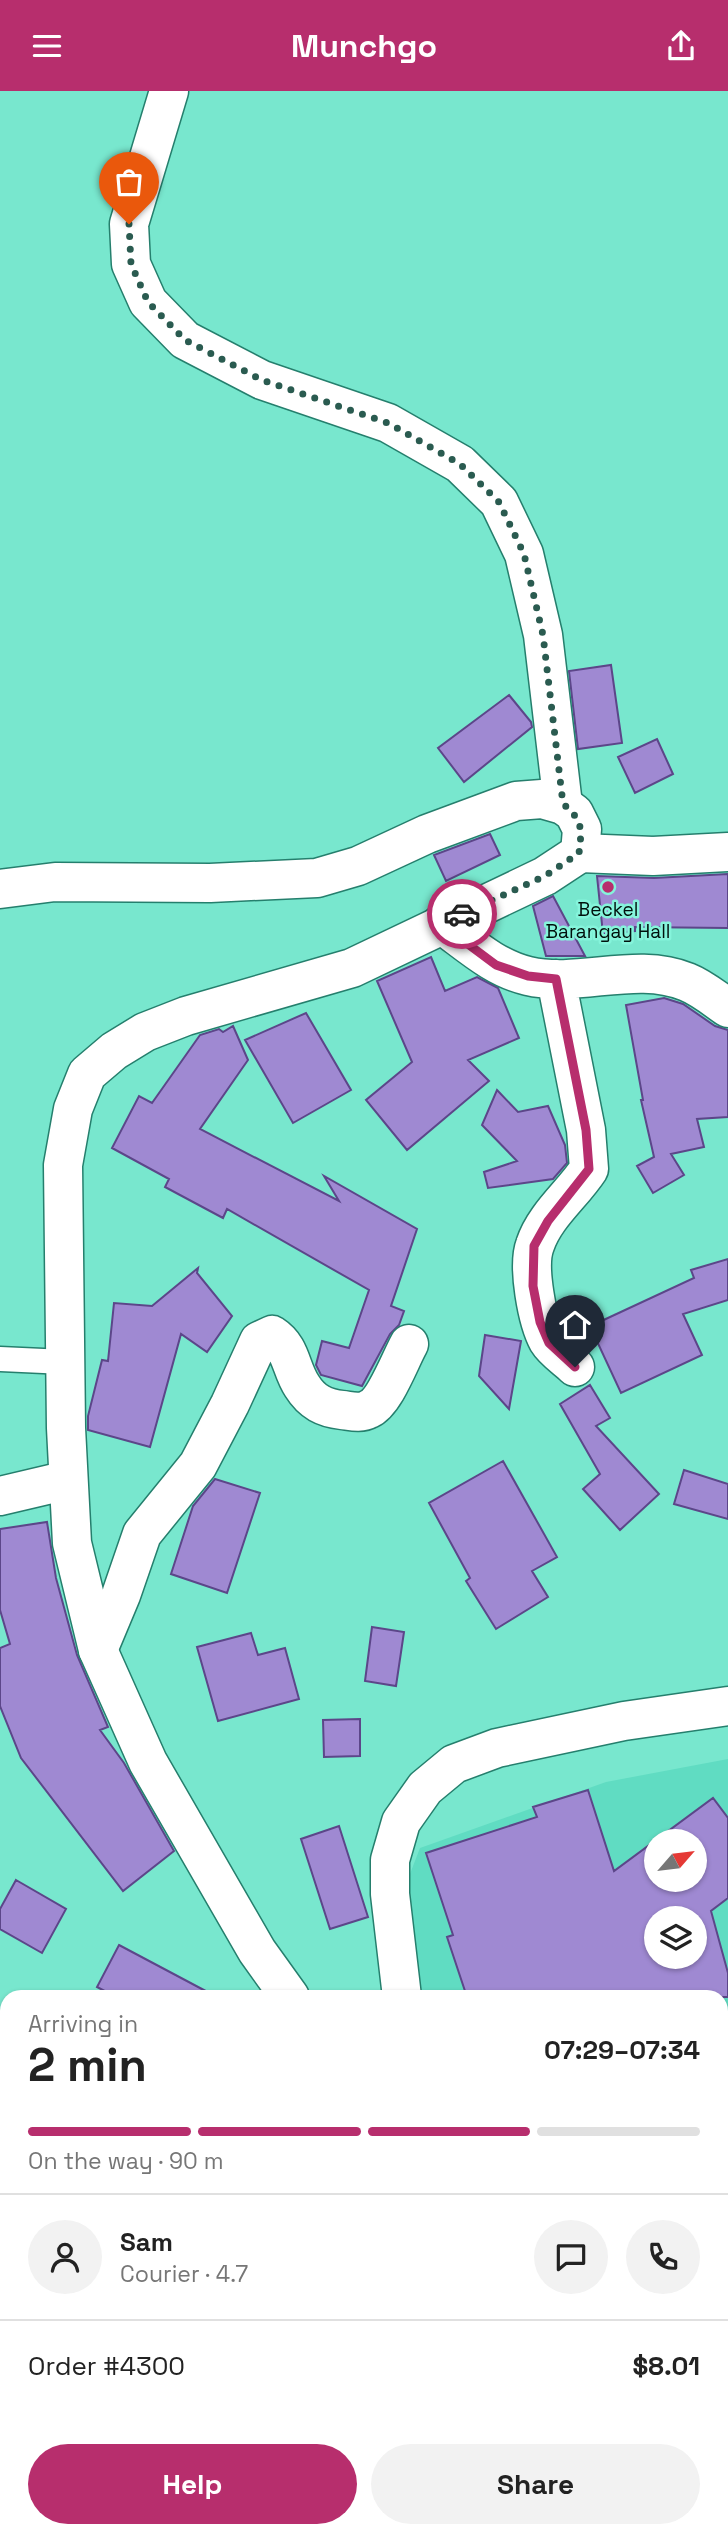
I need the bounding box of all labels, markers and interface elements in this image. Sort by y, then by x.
text: Munchgo [291,26,437,66]
icon: menu [28,27,66,65]
icon: share [662,27,700,65]
pin [99,152,159,224]
icon: bag [110,163,148,201]
courier [427,879,497,949]
marker: Beckel Barangay Hall [600,879,616,895]
icon: car [443,895,481,933]
place label: Beckel Barangay Hall [546,897,671,944]
pin [545,1295,605,1367]
icon: home [556,1306,594,1344]
north arrow [644,1829,707,1892]
map controls [644,1829,707,1969]
button: layers [644,1906,707,1969]
text: Arriving in [28,2009,138,2039]
text: 07:29–07:34 [544,2033,700,2067]
text: 2 min [28,2036,147,2094]
text: On the way · 90 m [28,2146,223,2176]
button: person [28,2220,102,2294]
button: chat [534,2220,608,2294]
button: phone [626,2220,700,2294]
text: Sam [120,2225,173,2259]
text: Courier · 4.7 [120,2259,248,2289]
text: Order #4300 [28,2349,185,2383]
text: $8.01 [633,2349,700,2383]
button: Help [28,2444,357,2524]
button: Share [371,2444,700,2524]

